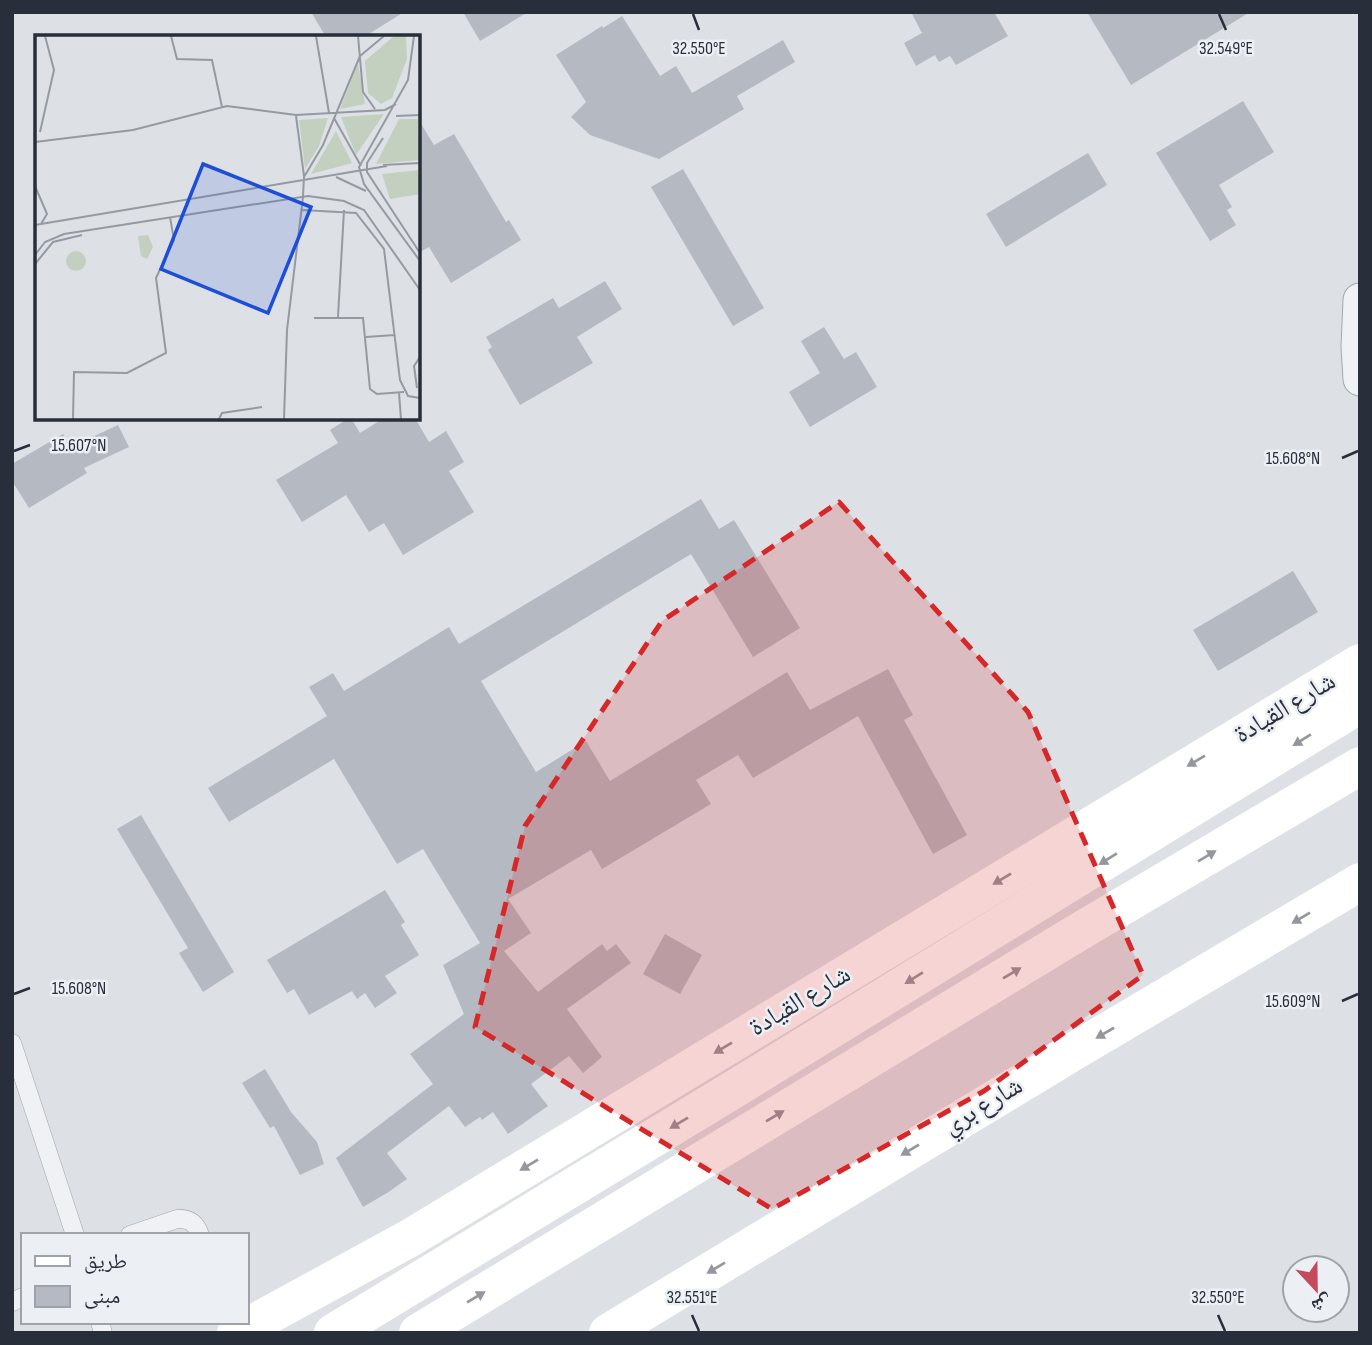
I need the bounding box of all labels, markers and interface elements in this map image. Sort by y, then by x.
inset map [35,35,420,420]
text: 32.550°E [672,38,726,59]
text: 32.549°E [1199,38,1253,59]
text: 15.607°N [52,435,106,456]
text: 15.608°N [1266,448,1320,469]
street label: شارع القيادة [1229,666,1341,750]
one-way arrow [1292,733,1311,746]
one-way arrow [1187,755,1206,768]
one-way arrow [1198,850,1217,862]
one-way arrow [1098,852,1118,865]
one-way arrow [992,873,1011,886]
one-way arrow [1292,911,1311,924]
street label: شارع القيادة [744,959,856,1043]
one-way arrow [1002,966,1021,979]
one-way arrow [905,972,924,985]
text: 15.608°N [52,978,106,999]
text: 15.609°N [1266,991,1320,1012]
one-way arrow [1096,1027,1115,1039]
one-way arrow [714,1041,733,1054]
street label: شارع بري [938,1070,1030,1145]
one-way arrow [766,1110,785,1122]
one-way arrow [669,1116,688,1129]
one-way arrow [901,1144,920,1157]
one-way arrow [519,1159,538,1172]
legend [21,1233,248,1324]
text: طريق [84,1249,127,1274]
north arrow [1281,1254,1351,1324]
one-way arrow [706,1262,725,1274]
text: مبنى [84,1284,120,1309]
text: 32.551°E [667,1287,718,1308]
text: 32.550°E [1191,1287,1245,1308]
text: ش [1308,1289,1335,1318]
one-way arrow [467,1291,486,1304]

